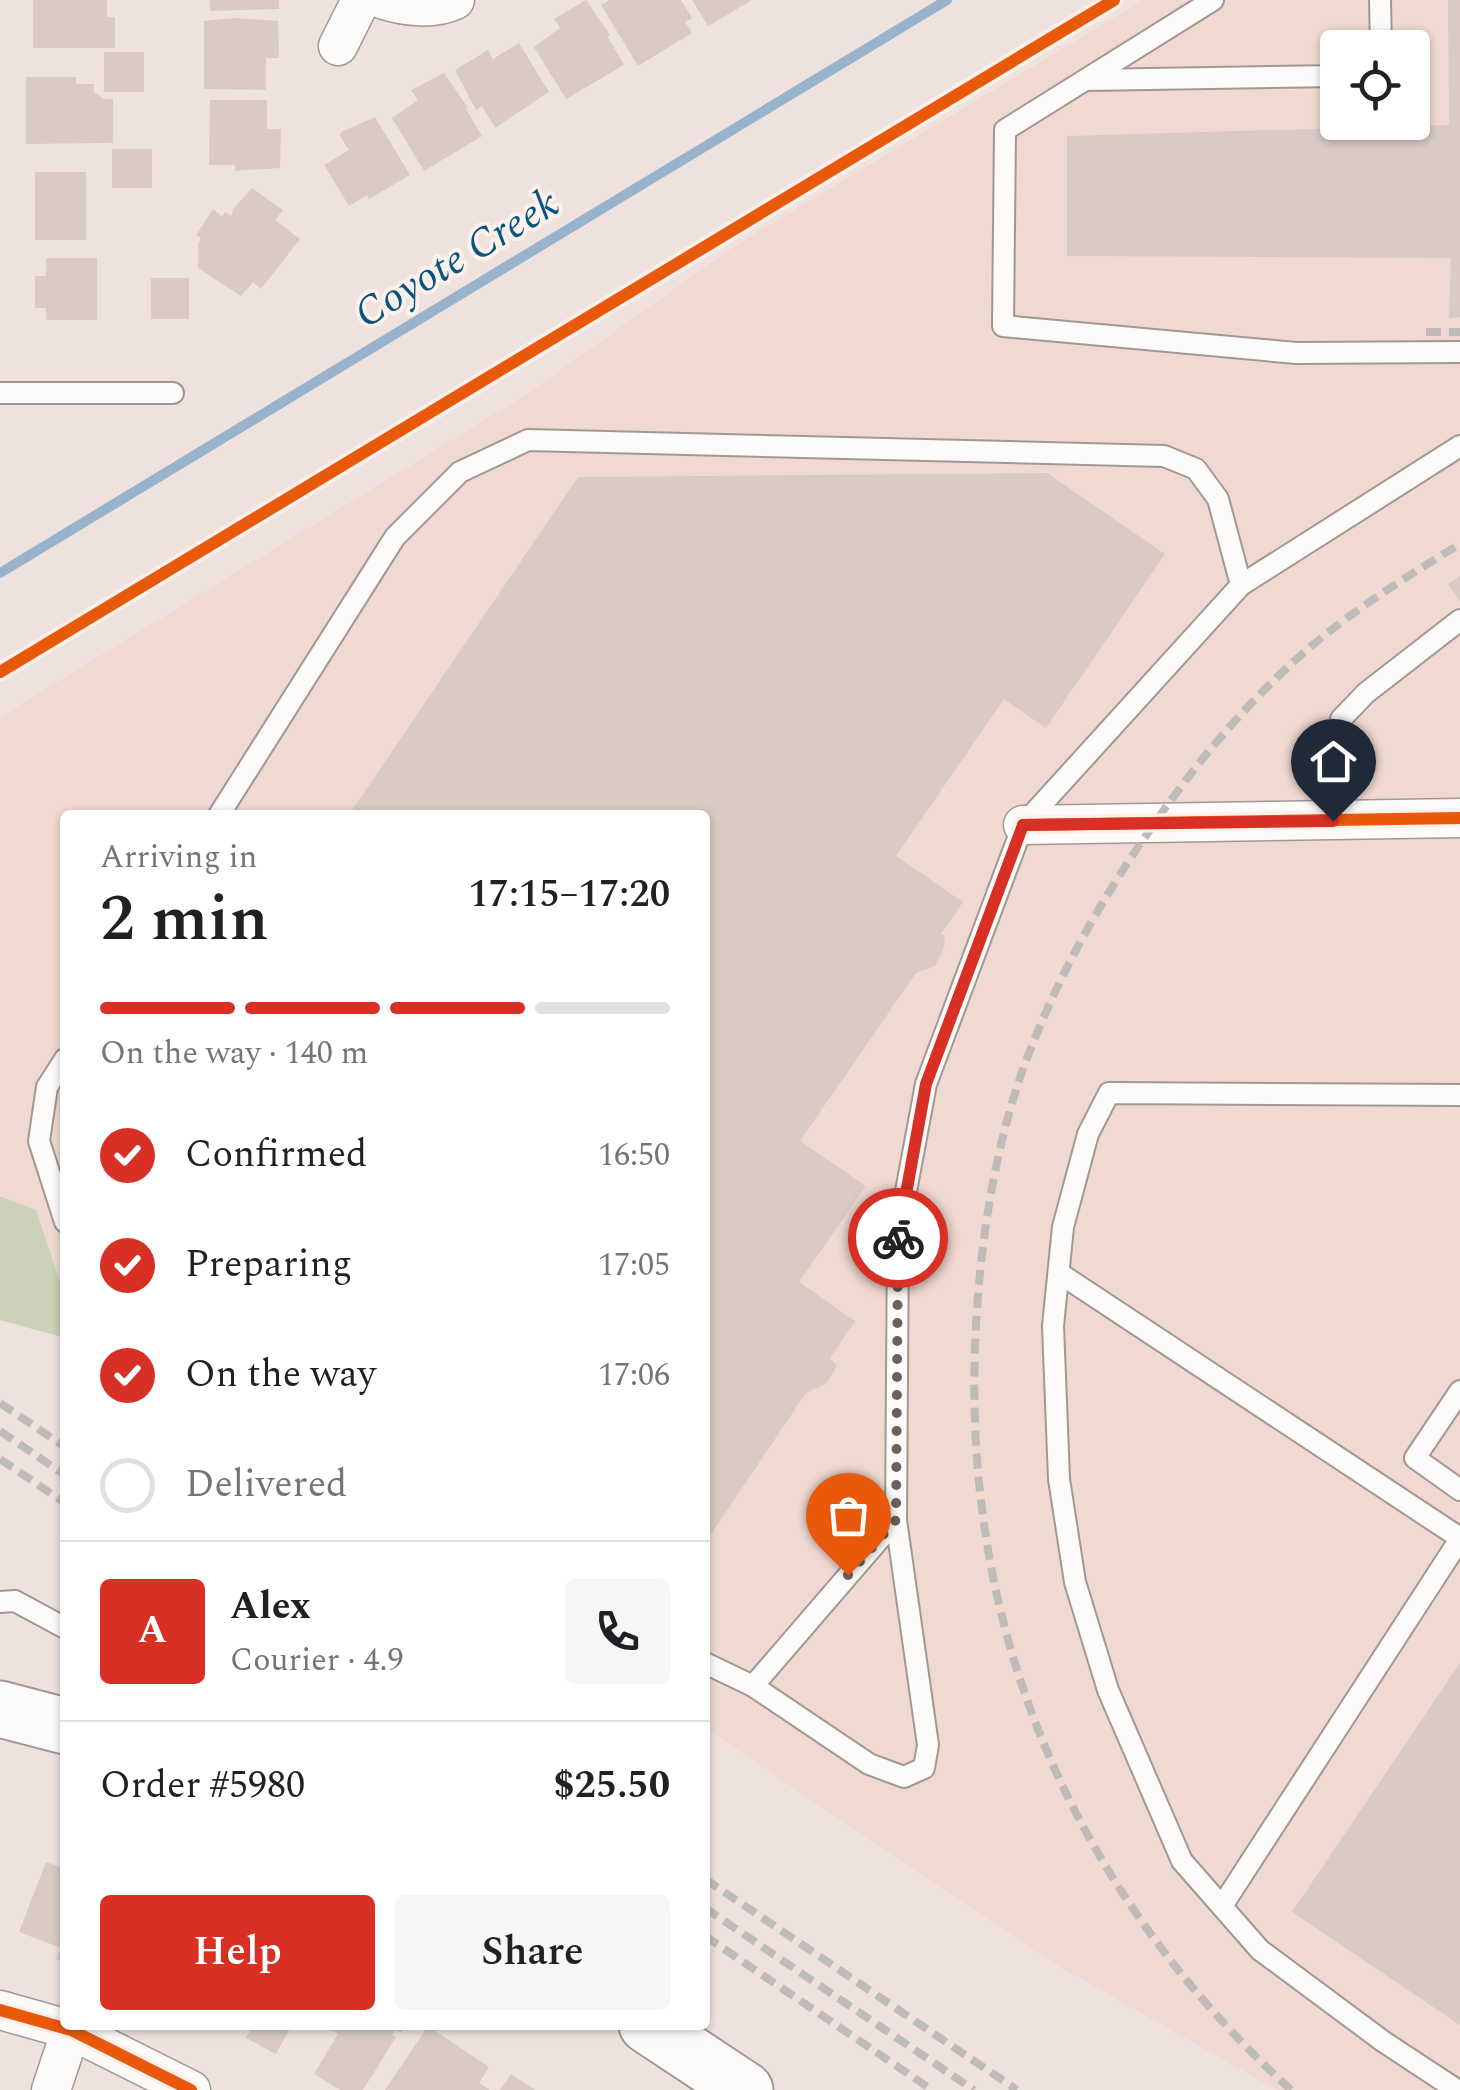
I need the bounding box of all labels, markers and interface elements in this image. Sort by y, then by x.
map controls [1320,30,1430,140]
button: locate [1320,30,1430,140]
water label: Coyote Creek [343,173,571,345]
pin [1291,719,1376,822]
icon: home [1306,734,1361,789]
text: Arriving in [100,833,257,882]
text: 17:15–17:20 [468,866,670,924]
text: 2 min [100,870,269,969]
text: On the way · 140 m [100,1029,368,1078]
text: Confirmed [185,1126,367,1184]
icon: check [100,1128,155,1183]
text: 16:50 [598,1131,670,1180]
courier [848,1188,948,1288]
icon: bike [871,1211,926,1266]
text: Preparing [185,1236,352,1294]
icon: check [100,1238,155,1293]
text: 17:05 [598,1241,670,1290]
text: On the way [185,1346,376,1404]
icon: check [100,1348,155,1403]
text: 17:06 [598,1351,670,1400]
text: Delivered [185,1456,347,1514]
pin [806,1473,891,1576]
icon: bag [821,1488,876,1543]
text: Alex [230,1578,311,1636]
button: phone [565,1579,670,1684]
text: A [138,1602,167,1660]
text: Courier · 4.9 [230,1636,403,1685]
text: Order #5980 [100,1757,305,1815]
text: $25.50 [553,1757,670,1815]
button: Help [100,1895,375,2010]
button: Share [395,1895,670,2010]

